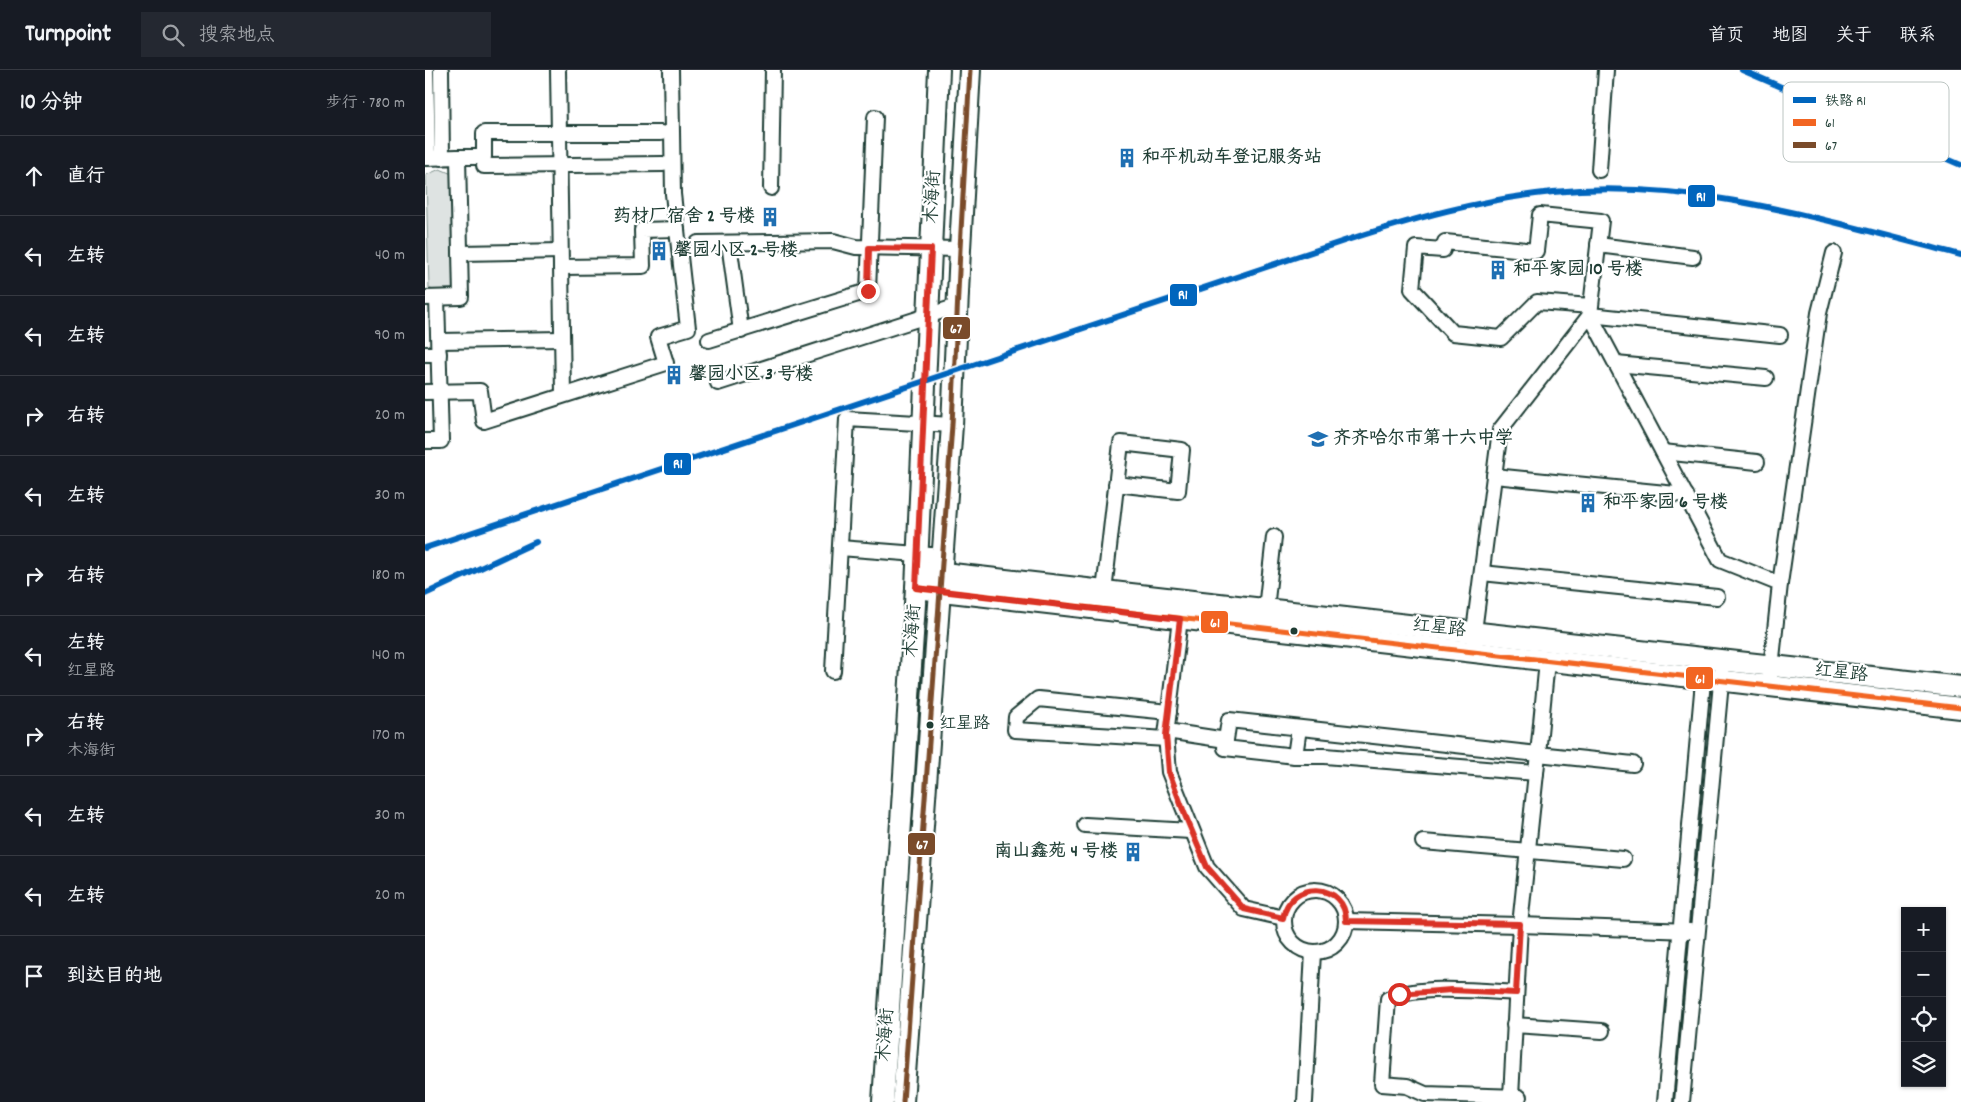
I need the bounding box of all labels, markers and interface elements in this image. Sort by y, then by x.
search box [141,12,491,57]
text: Turnpoint [25,18,111,52]
icon: search [159,21,187,49]
text: 搜索地点 [199,23,275,50]
text: 首页 [1708,24,1744,49]
text: 地图 [1772,24,1808,49]
text: 关于 [1836,24,1872,49]
text: 联系 [1900,24,1936,49]
legend [1783,82,1949,162]
text: 10 分钟 [20,89,83,119]
text: 步行 · 780 m [326,92,405,115]
text: 铁路 R1 [1825,92,1866,112]
text: 61 [1825,114,1835,134]
text: 67 [1825,137,1837,157]
place label: 和平机动车登记服务站 [1142,146,1322,171]
building icon: 和平机动车登记服务站 [1116,147,1138,169]
icon: ahead [20,162,48,190]
text: 直行 [67,164,105,191]
text: 60 m [374,164,405,187]
street label: 木海街 [920,169,948,225]
line badge: R1 [1687,184,1716,208]
text: R1 [1696,188,1706,208]
place label: 药材厂宿舍 2 号楼 [613,205,755,230]
building icon: 药材厂宿舍 2 号楼 [759,206,781,228]
place label: 馨园小区 2 号楼 [674,239,798,264]
building icon: 馨园小区 2 号楼 [648,240,670,262]
icon: left [20,242,48,270]
text: 左转 [67,244,105,271]
text: 40 m [375,244,405,267]
place label: 和平家园 10 号楼 [1513,258,1643,283]
building icon: 和平家园 10 号楼 [1487,259,1509,281]
route end [857,280,880,303]
line badge: R1 [1169,283,1198,307]
text: R1 [1178,286,1188,306]
line badge: 67 [942,316,971,340]
text: 67 [950,320,963,340]
icon: left [20,322,48,350]
text: 左转 [67,324,105,351]
text: 90 m [374,324,405,347]
place label: 馨园小区 3 号楼 [689,363,813,388]
building icon: 馨园小区 3 号楼 [663,364,685,386]
icon: right [20,402,48,430]
text: 右转 [67,404,105,431]
text: 20 m [375,404,405,427]
place label: 齐齐哈尔市第十六中学 [1333,427,1513,452]
school or university icon: 齐齐哈尔市第十六中学 [1307,428,1329,450]
line badge: R1 [663,452,692,476]
text: R1 [673,455,683,475]
icon: left [20,482,48,510]
text: 左转 [67,484,105,511]
text: 30 m [375,484,405,507]
place label: 和平家园 6 号楼 [1603,491,1728,516]
building icon: 和平家园 6 号楼 [1577,492,1599,514]
icon: right [20,562,48,590]
text: 右转 [67,564,105,591]
text: 180 m [372,564,405,587]
street label: 木海街 [900,603,928,659]
line badge: 61 [1200,610,1229,634]
text: 61 [1210,614,1220,634]
street label: 红星路 [1411,614,1467,644]
unlabelled marker [1289,626,1299,636]
text: 左转 [67,631,105,658]
icon: left [20,642,48,670]
text: 140 m [371,644,405,667]
street label: 红星路 [1813,659,1869,689]
text: 红星路 [67,660,115,683]
line badge: 61 [1685,666,1714,690]
text: 61 [1695,670,1705,690]
text: 右转 [67,711,105,738]
place label: 红星路 [939,713,990,737]
marker: 红星路 [925,720,935,730]
icon: right [20,722,48,750]
text: 170 m [372,724,405,747]
text: 木海街 [67,740,115,763]
icon: left [20,802,48,830]
text: 左转 [67,804,105,831]
text: 30 m [375,804,405,827]
line badge: 67 [907,832,936,856]
text: 67 [916,836,929,856]
place label: 南山鑫苑 4 号楼 [994,840,1118,865]
building icon: 南山鑫苑 4 号楼 [1122,841,1144,863]
icon: left [20,882,48,910]
text: 左转 [67,884,105,911]
text: 20 m [375,884,405,907]
map controls [1901,907,1946,1087]
button: + [1901,907,1946,952]
button: − [1901,952,1946,997]
icon: arrive [20,962,48,990]
text: 到达目的地 [67,964,162,991]
route start [1388,983,1411,1006]
button: locate [1901,997,1946,1042]
street label: 木海街 [873,1007,901,1063]
button: layers [1901,1042,1946,1087]

